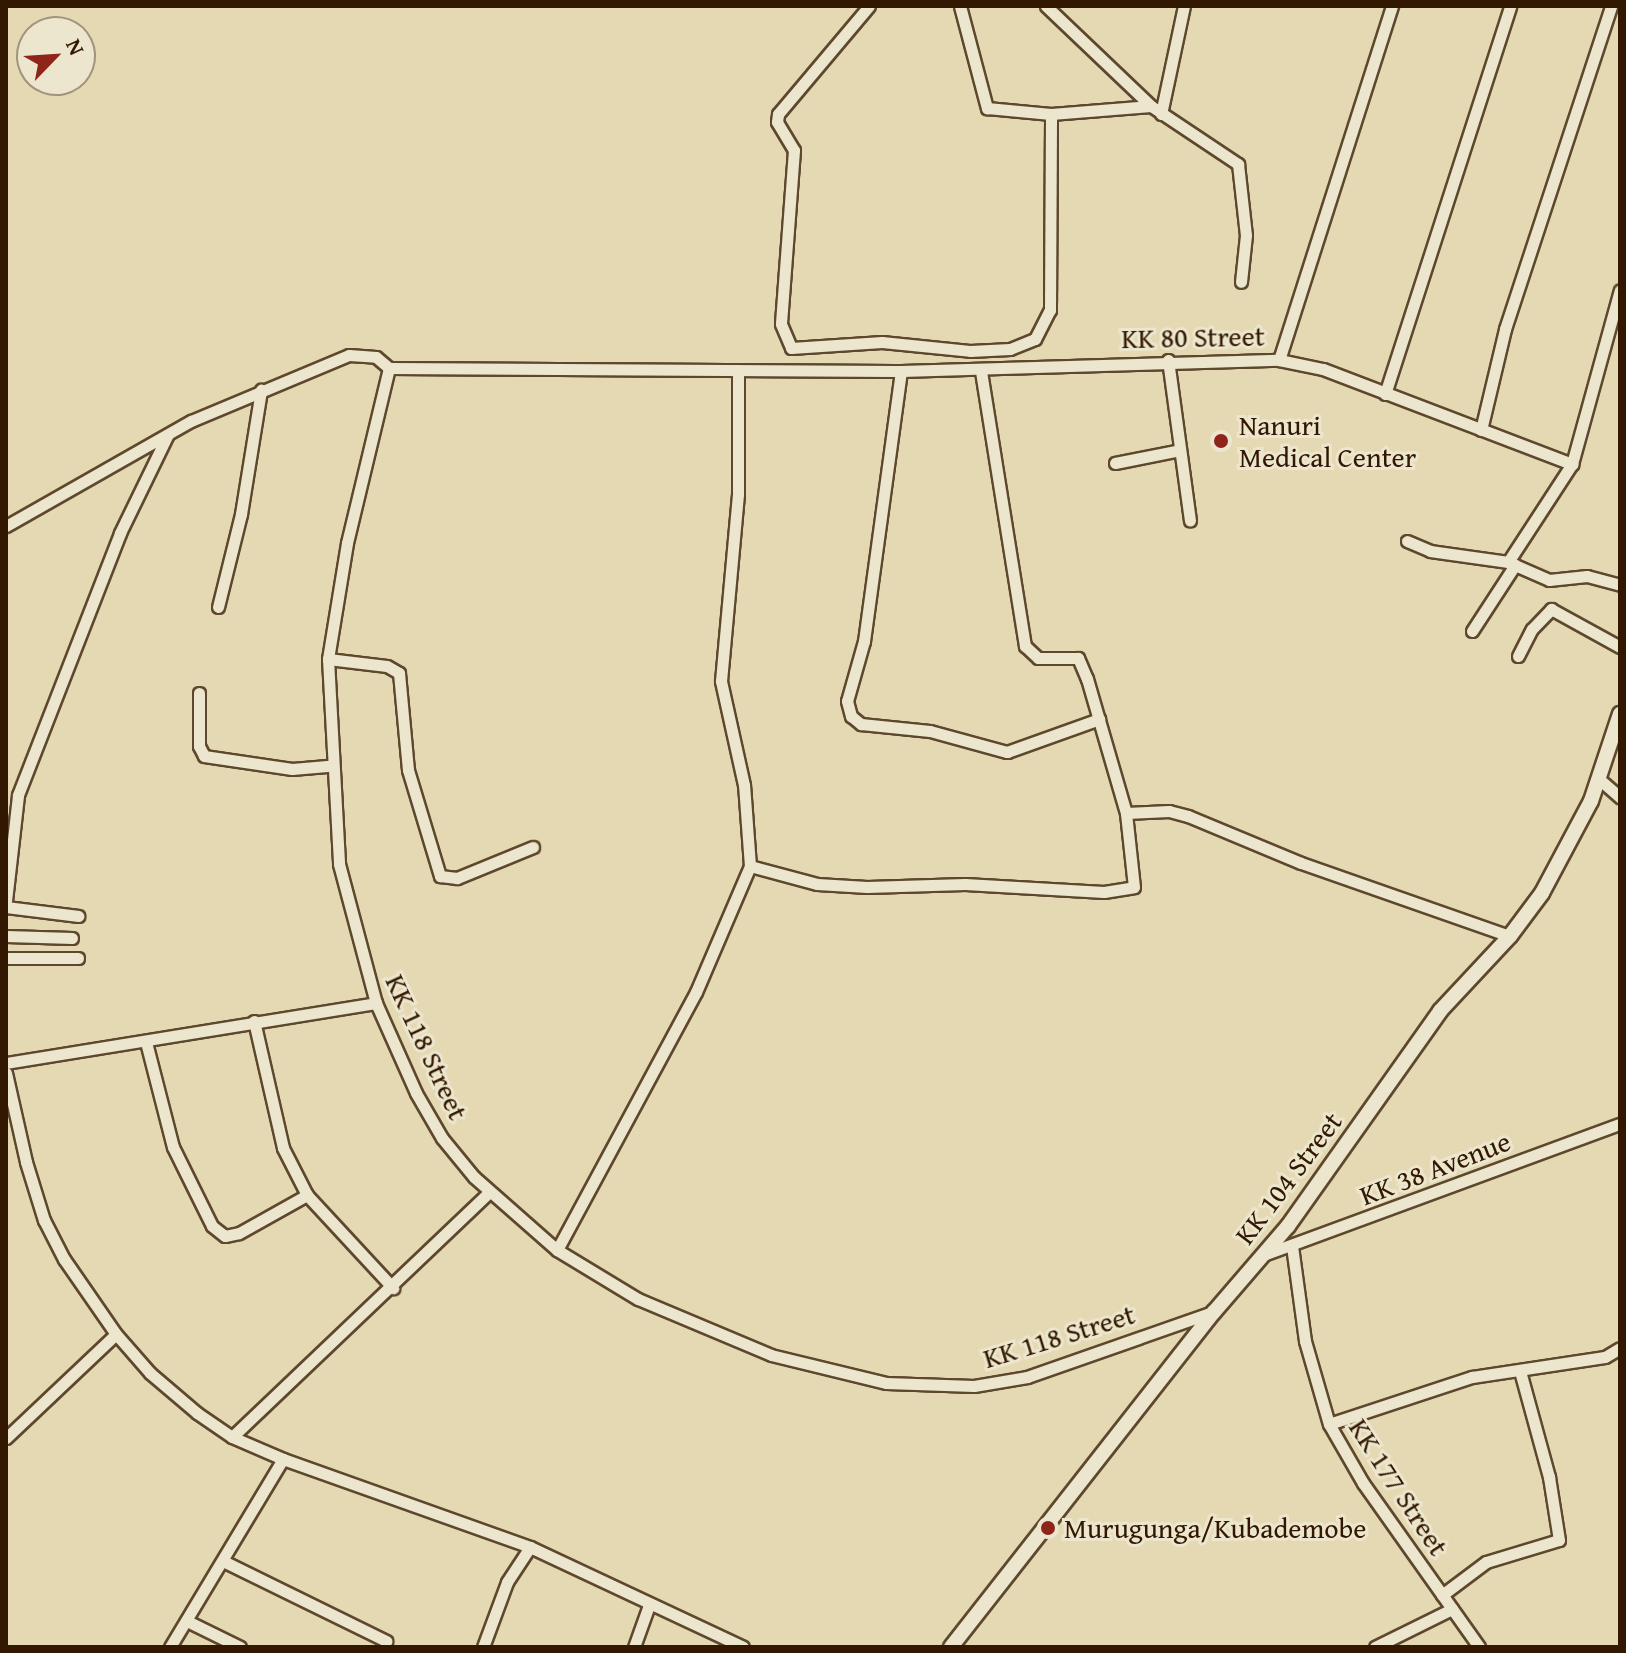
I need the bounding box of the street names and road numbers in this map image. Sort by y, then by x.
street label: KK 80 Street [1121,319,1265,355]
street label: KK 118 Street [379,969,475,1125]
street label: KK 104 Street [1227,1105,1349,1251]
street label: KK 38 Avenue [1355,1124,1515,1212]
street label: KK 118 Street [979,1297,1139,1375]
street label: KK 177 Street [1342,1412,1456,1562]

